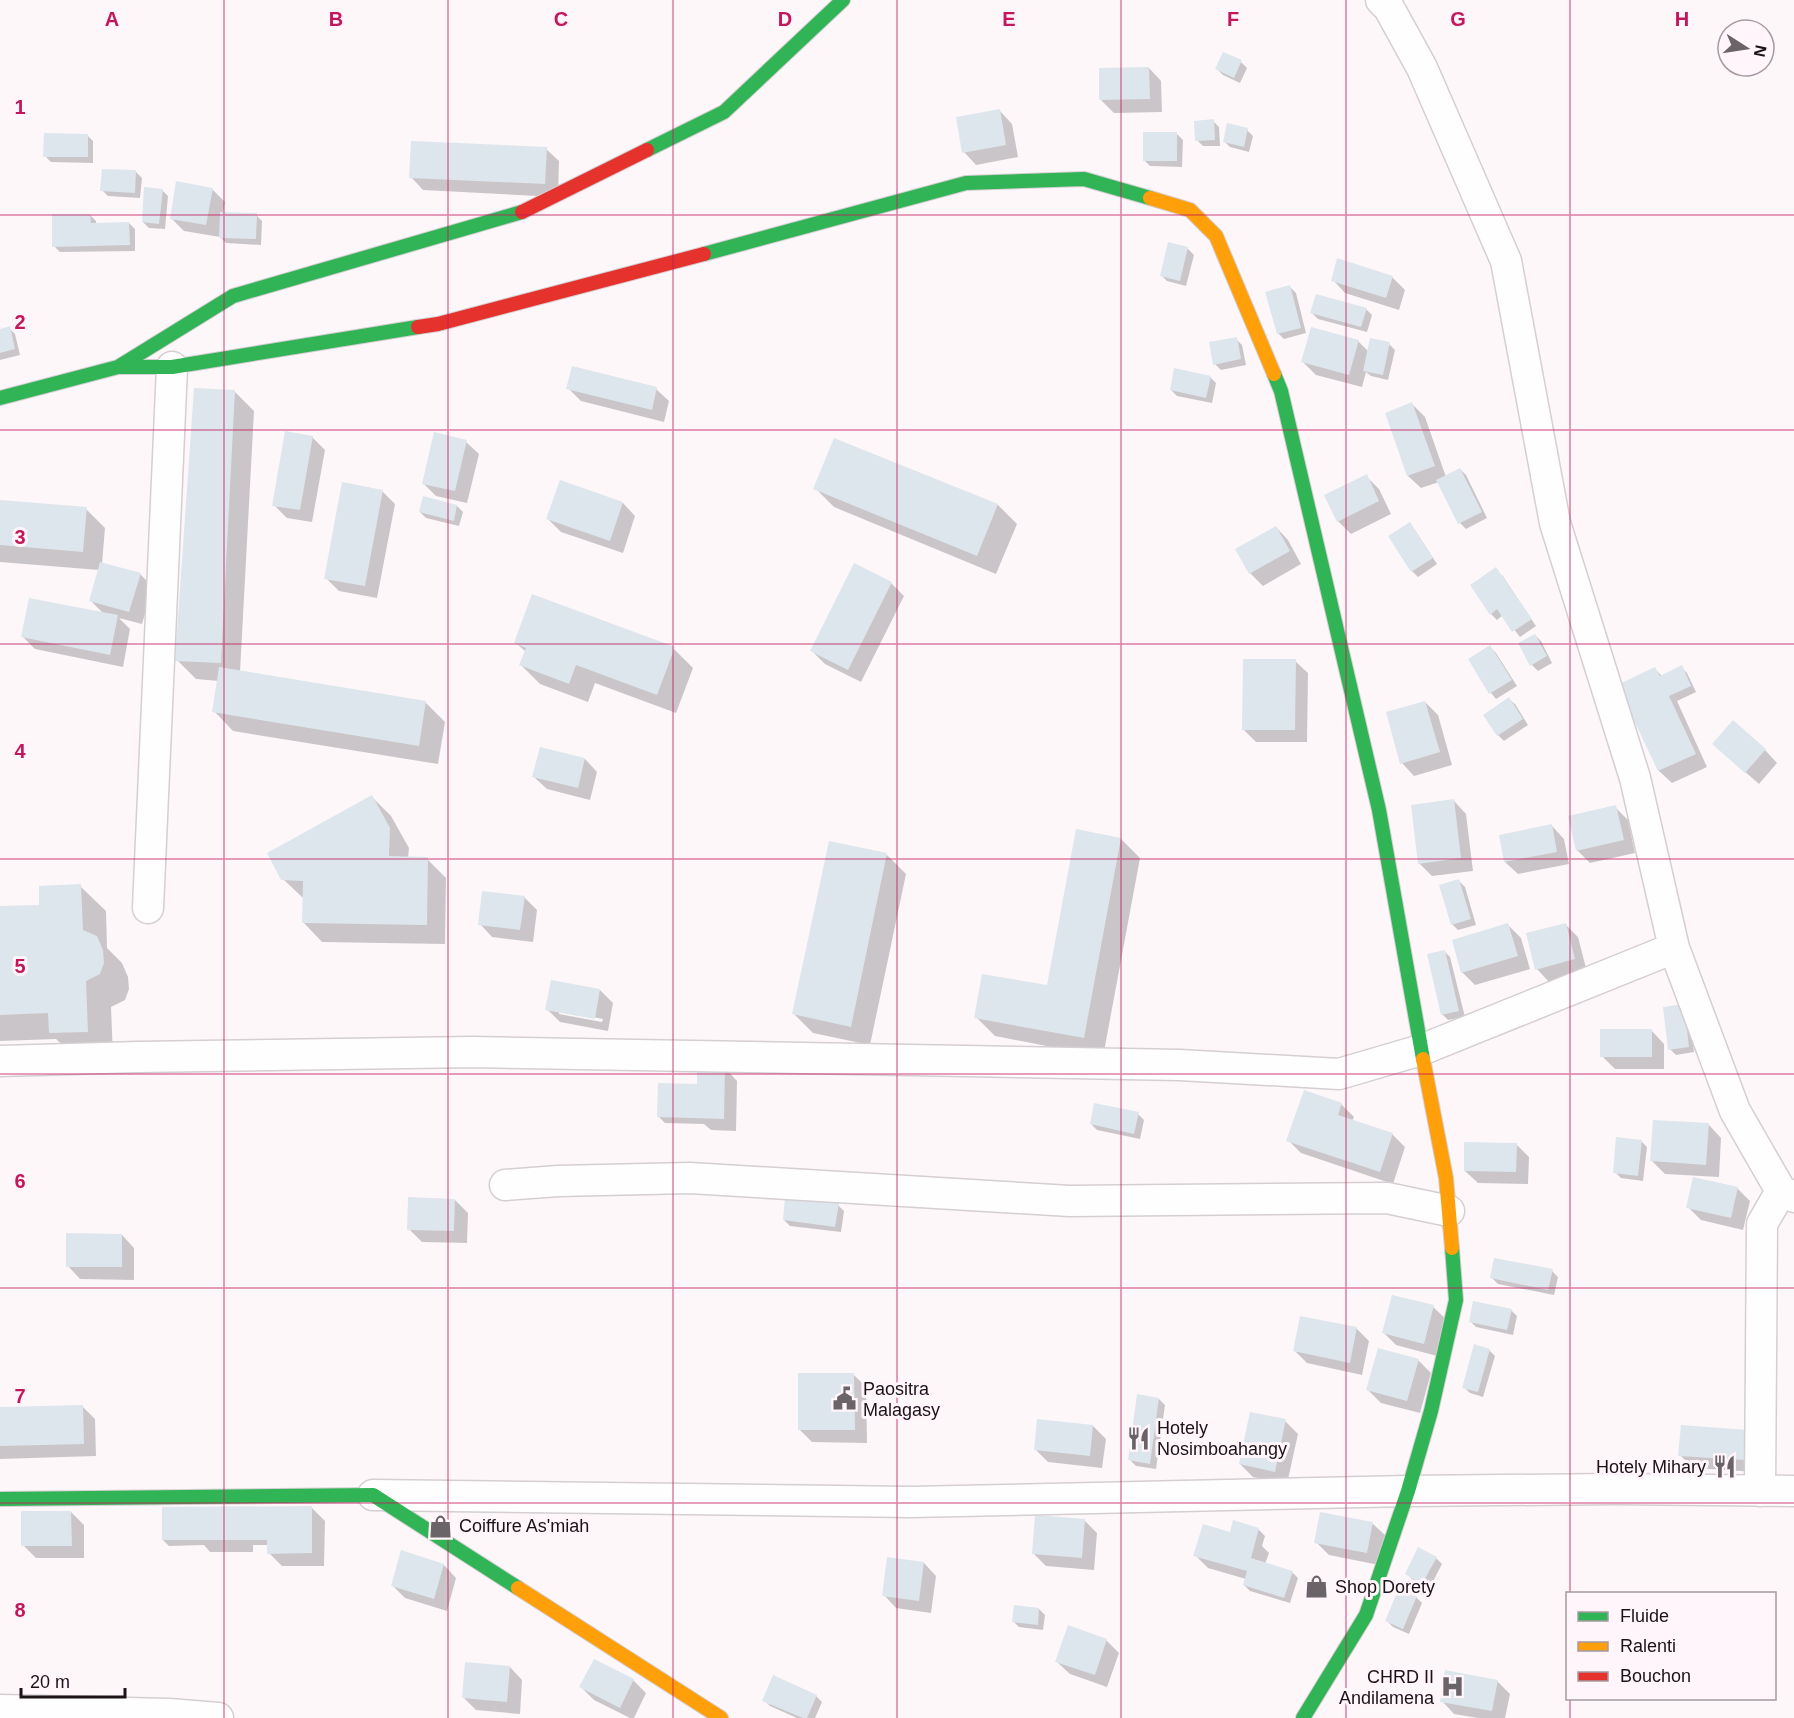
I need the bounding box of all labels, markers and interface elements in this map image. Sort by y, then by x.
text: A [105,8,119,30]
text: B [329,8,343,30]
text: C [554,8,568,30]
text: D [778,8,792,30]
text: E [1002,8,1016,30]
text: F [1227,8,1239,30]
text: G [1450,8,1466,30]
text: H [1675,8,1689,30]
north arrow [1716,18,1776,78]
text: N [1751,44,1770,58]
text: 1 [14,96,26,118]
text: 2 [14,311,26,333]
text: 3 [14,526,26,548]
text: 4 [14,740,26,762]
text: 5 [14,955,26,977]
text: 6 [14,1170,26,1192]
place label: Paositra Malagasy [863,1379,940,1420]
text: 7 [14,1385,26,1407]
public building icon: Paositra Malagasy [832,1386,858,1412]
place label: Hotely Nosimboahangy [1157,1418,1287,1459]
restaurant icon: Hotely Nosimboahangy [1126,1425,1152,1451]
restaurant icon: Hotely Mihary [1711,1454,1737,1480]
place label: Hotely Mihary [1596,1457,1706,1477]
shop icon: Coiffure As'miah [428,1513,454,1539]
place label: Coiffure As'miah [459,1516,589,1536]
shop icon: Shop Dorety [1304,1574,1330,1600]
place label: Shop Dorety [1335,1577,1435,1597]
legend [1566,1592,1776,1700]
text: 8 [14,1599,26,1621]
text: Fluide [1620,1606,1669,1626]
text: Ralenti [1620,1636,1676,1656]
scale bar [21,1661,124,1699]
text: Bouchon [1620,1666,1691,1686]
place label: CHRD II Andilamena [1339,1667,1435,1708]
text: 20 m [30,1672,70,1692]
hospital icon: CHRD II Andilamena [1439,1674,1465,1700]

